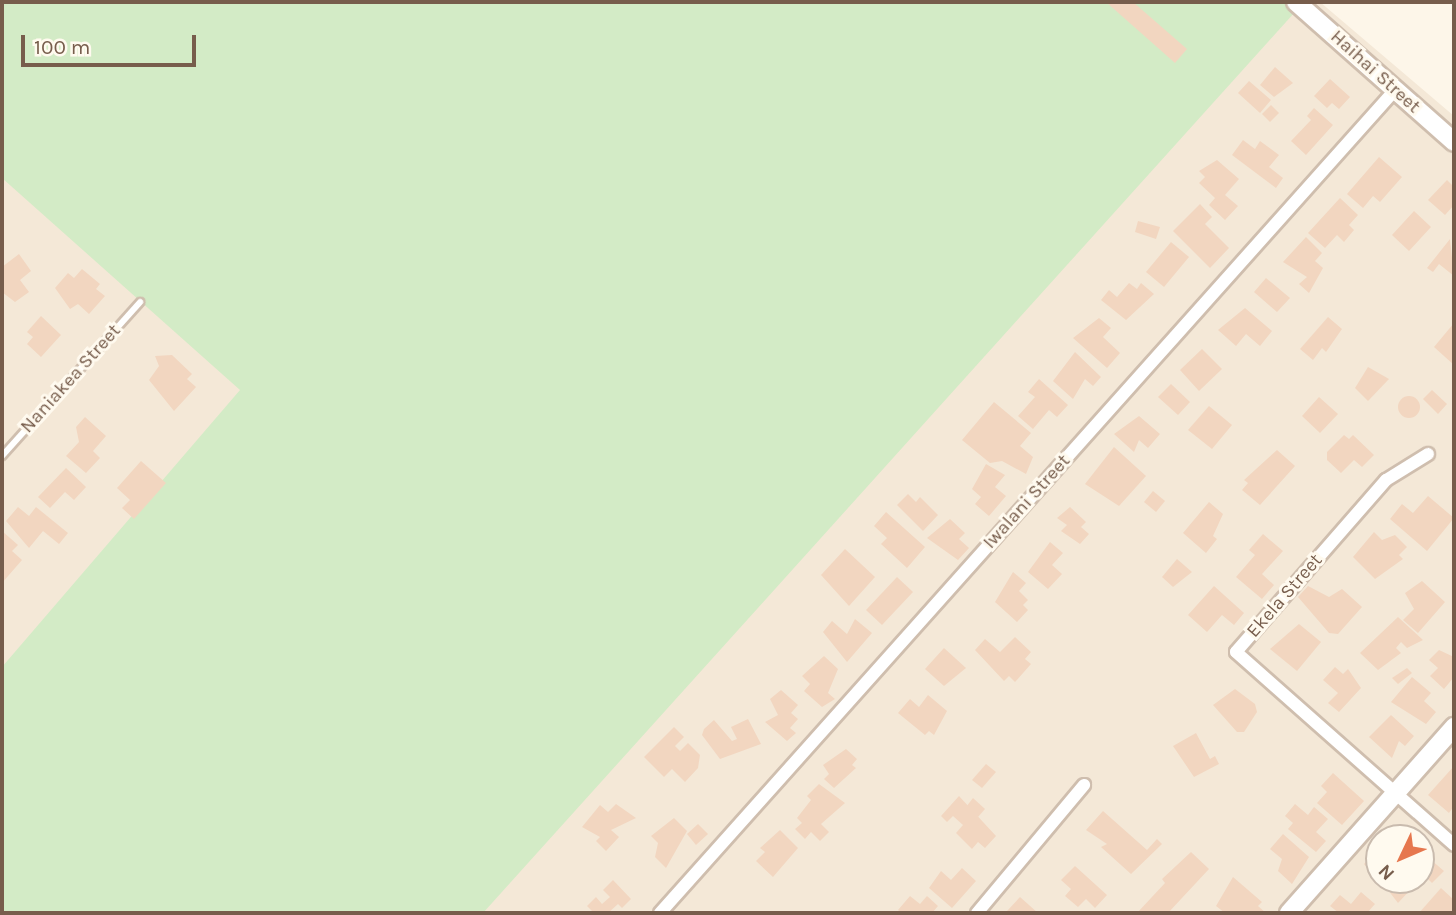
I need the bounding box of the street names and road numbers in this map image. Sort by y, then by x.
street label: Haihai Street [1325,26,1425,118]
street label: Naniakea Street [16,320,126,438]
street label: Iwalani Street [979,450,1075,554]
street label: Ekela Street [1242,549,1328,643]

